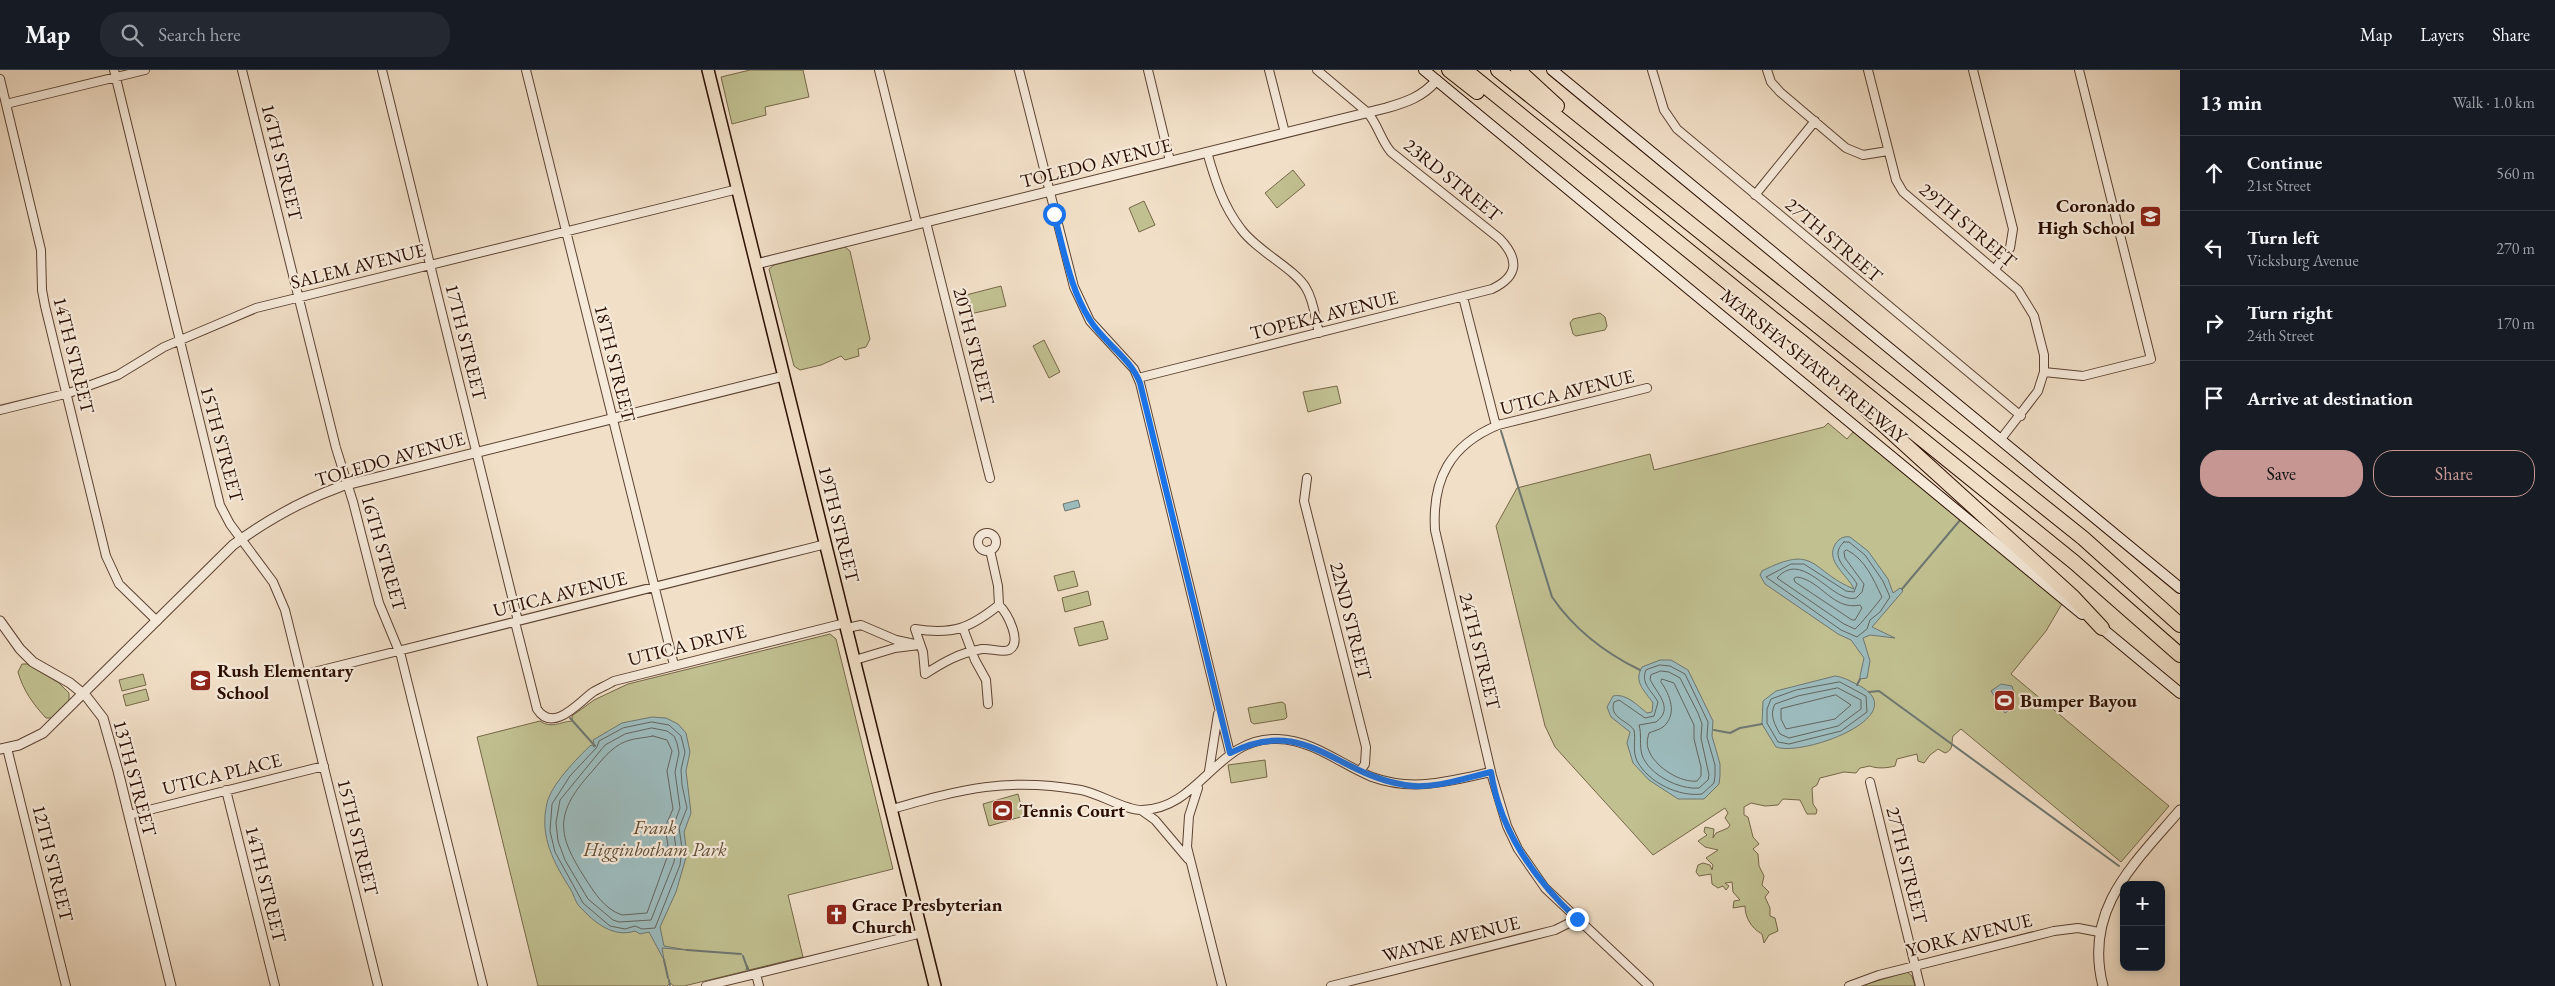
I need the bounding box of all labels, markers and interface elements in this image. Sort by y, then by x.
search box [100,12,450,57]
text: Map [25,19,70,50]
icon: search [118,21,146,49]
text: Search here [158,22,241,47]
text: Map [2360,23,2392,46]
text: Layers [2420,23,2464,46]
text: Share [2492,23,2530,46]
text: 13 min [2200,89,2262,116]
text: Walk · 1.0 km [2452,92,2535,113]
street label: 16TH STREET [255,101,309,223]
street label: TOLEDO AVENUE [1018,132,1175,194]
street label: 23RD STREET [1399,133,1507,227]
text: Continue [2247,150,2322,175]
icon: ahead [2200,159,2228,187]
text: 560 m [2496,163,2535,184]
text: 21st Street [2247,175,2311,196]
street label: 29TH STREET [1914,177,2022,273]
street label: 27TH STREET [1780,192,1888,288]
place label: Coronado High School [2037,193,2136,240]
route start [1043,203,1066,226]
school or university icon: Coronado High School [2139,204,2163,228]
text: Turn left [2247,225,2319,250]
icon: left [2200,234,2228,262]
street label: SALEM AVENUE [288,237,428,295]
text: 270 m [2496,238,2535,259]
text: Vicksburg Avenue [2247,250,2359,271]
street label: 17TH STREET [439,281,493,403]
street label: MARSHA SHARP FREEWAY [1716,283,1913,450]
street label: TOPEKA AVENUE [1247,284,1401,345]
street label: 20TH STREET [947,285,1001,407]
street label: 14TH STREET [47,294,101,416]
text: Turn right [2247,300,2333,325]
street label: 18TH STREET [588,302,642,424]
icon: right [2200,309,2228,337]
text: 170 m [2496,313,2535,334]
text: 24th Street [2247,325,2314,346]
street label: UTICA AVENUE [1497,363,1637,421]
street label: 15TH STREET [194,383,250,505]
icon: arrive [2200,384,2228,412]
text: Arrive at destination [2247,386,2413,411]
street label: TOLEDO AVENUE [312,426,468,492]
button: Save [2200,450,2363,497]
button: Share [2373,450,2535,497]
street label: 19TH STREET [812,463,866,585]
street label: 16TH STREET [356,492,413,614]
street label: 22ND STREET [1324,559,1378,683]
street label: UTICA AVENUE [490,565,630,623]
street label: 24TH STREET [1453,590,1507,712]
street label: UTICA DRIVE [625,618,749,672]
place label: Rush Elementary School [217,658,355,705]
school or university icon: Rush Elementary School [189,669,213,693]
sports icon: Bumper Bayou [1992,688,2016,712]
place label: Bumper Bayou [2020,688,2138,713]
street label: 13TH STREET [107,717,163,839]
street label: UTICA PLACE [160,747,284,801]
street label: 15TH STREET [331,776,385,898]
sports icon: Tennis Court [991,798,1015,822]
place label: Tennis Court [1019,798,1125,823]
street label: 12TH STREET [26,802,80,924]
street label: 27TH STREET [1880,804,1934,926]
park label: Frank Higginbotham Park [582,815,727,862]
street label: 14TH STREET [239,823,293,945]
map controls [2120,881,2165,971]
button: + [2120,881,2165,926]
place label: Grace Presbyterian Church [852,892,1003,939]
church icon: Grace Presbyterian Church [824,903,848,927]
street label: YORK AVENUE [1903,907,2035,963]
route end [1566,908,1589,931]
street label: WAYNE AVENUE [1380,910,1523,968]
button: − [2120,926,2165,971]

